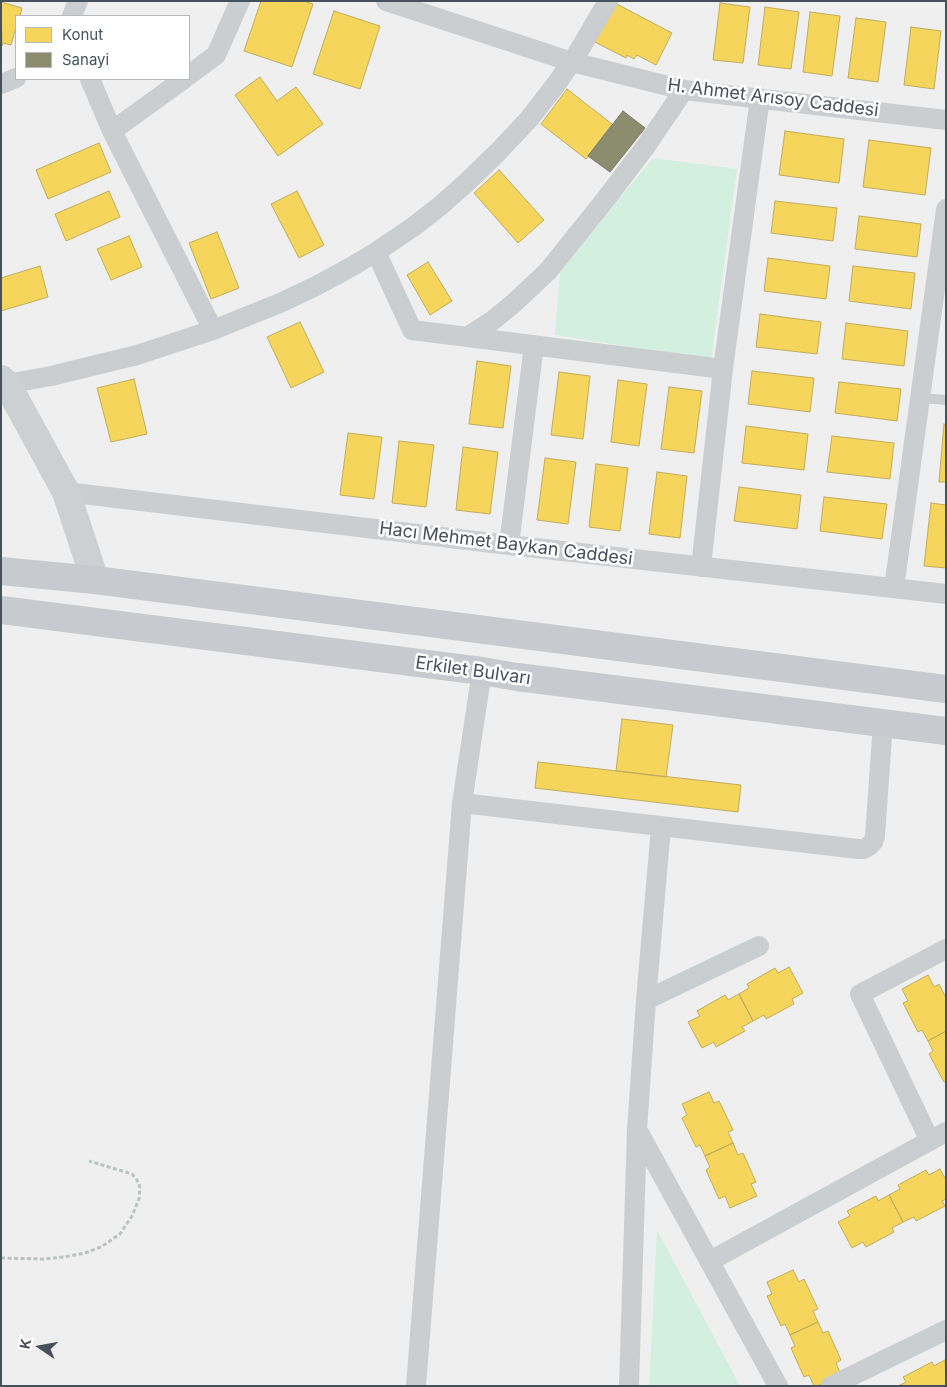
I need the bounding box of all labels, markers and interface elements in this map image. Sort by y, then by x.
legend [15,15,190,80]
text: Konut [62,25,103,44]
text: Sanayi [62,50,109,69]
street label: H. Ahmet Arısoy Caddesi [666,74,880,122]
street label: Hacı Mehmet Baykan Caddesi [378,518,634,570]
street label: Erkilet Bulvarı [414,652,532,690]
north arrow [15,1322,65,1372]
text: K [15,1337,34,1350]

